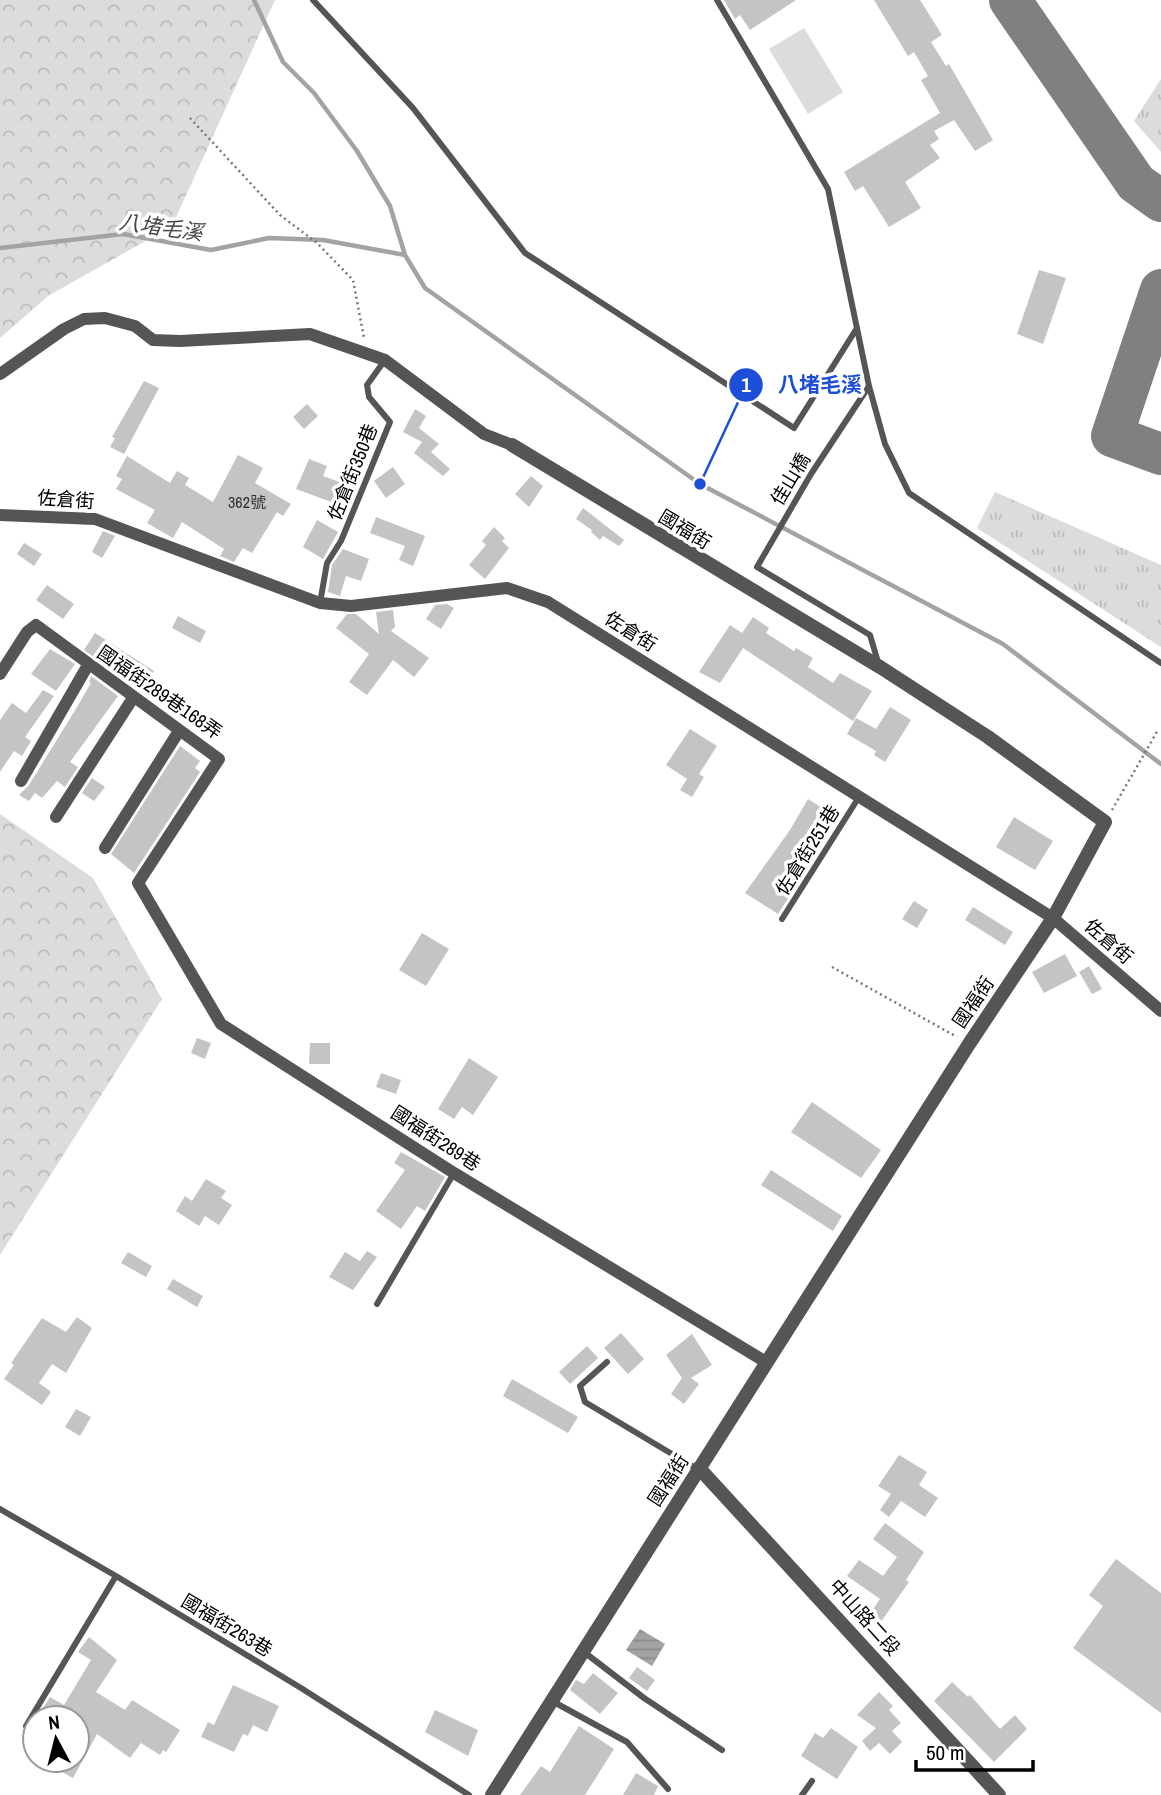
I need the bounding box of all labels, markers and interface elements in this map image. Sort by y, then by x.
water label: 八堵毛溪 [117,207,208,248]
callout: 八堵毛溪 [729,364,876,406]
text: 1 [741,370,751,399]
text: 八堵毛溪 [778,370,862,399]
street label: 佐倉街350巷 [321,420,383,524]
street label: 佳山橋 [764,448,816,510]
street label: 佐倉街 [37,484,95,514]
house number: 362號 [228,491,266,513]
street label: 國福街 [654,503,716,555]
street label: 佐倉街 [600,605,662,657]
street label: 國福街289巷168弄 [92,639,228,745]
street label: 佐倉街251巷 [769,800,845,900]
street label: 佐倉街 [1079,912,1139,970]
street label: 國福街 [946,971,1000,1033]
street label: 國福街289巷 [386,1099,486,1177]
street label: 國福街 [642,1449,694,1511]
street label: 中山路二段 [824,1573,906,1661]
street label: 國福街263巷 [177,1588,277,1662]
north arrow [21,1704,91,1774]
text: N [47,1709,61,1736]
scale bar [916,1728,1033,1772]
text: 50 m [926,1738,964,1767]

